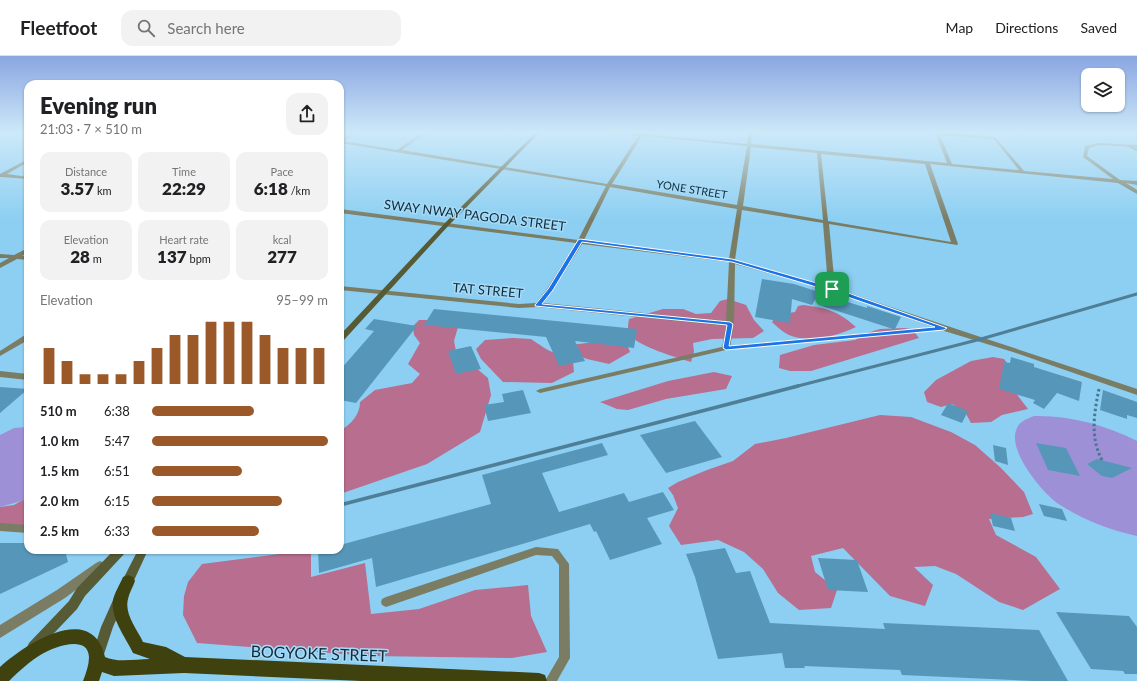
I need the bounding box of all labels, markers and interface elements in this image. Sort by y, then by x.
search box [121,10,401,46]
text: Fleetfoot [20,16,97,39]
icon: search [135,17,157,39]
text: Search here [167,19,245,37]
text: Map [946,19,973,36]
text: Directions [995,19,1058,36]
text: Saved [1080,19,1117,36]
map controls [1081,68,1125,112]
button: layers [1081,68,1125,112]
text: Evening run [40,92,157,119]
button: share [286,93,328,135]
text: 21:03 · 7 × 510 m [40,121,142,137]
text: Distance [65,165,107,178]
text: Time [172,165,196,178]
text: Pace [271,165,293,178]
street label: YONE STREET [656,177,729,201]
text: 3.57 [60,178,94,199]
text: 22:29 [162,178,206,199]
text: 6:18 [254,178,288,199]
text: km [94,184,112,197]
text: /km [288,184,310,197]
street label: SWAY NWAY PAGODA STREET [383,196,567,234]
text: Elevation [64,233,108,246]
text: Heart rate [159,233,209,246]
text: kcal [273,233,291,246]
text: 28 [70,246,90,267]
text: 137 [157,246,187,267]
text: 277 [267,246,297,267]
text: m [90,252,102,265]
text: bpm [187,252,211,265]
pin [815,272,849,306]
icon: arrive [821,278,843,300]
street label: TAT STREET [452,279,524,301]
text: Elevation [40,292,93,308]
text: 95–99 m [276,292,328,308]
text: 510 m [40,403,77,419]
text: 6:38 [104,403,130,419]
text: 1.0 km [40,433,79,449]
text: 5:47 [104,433,130,449]
text: 1.5 km [40,463,79,479]
text: 6:51 [104,463,130,479]
text: 2.0 km [40,493,79,509]
text: 6:15 [104,493,130,509]
text: 2.5 km [40,523,79,539]
text: 6:33 [104,523,130,539]
street label: BOGYOKE STREET [250,641,388,665]

